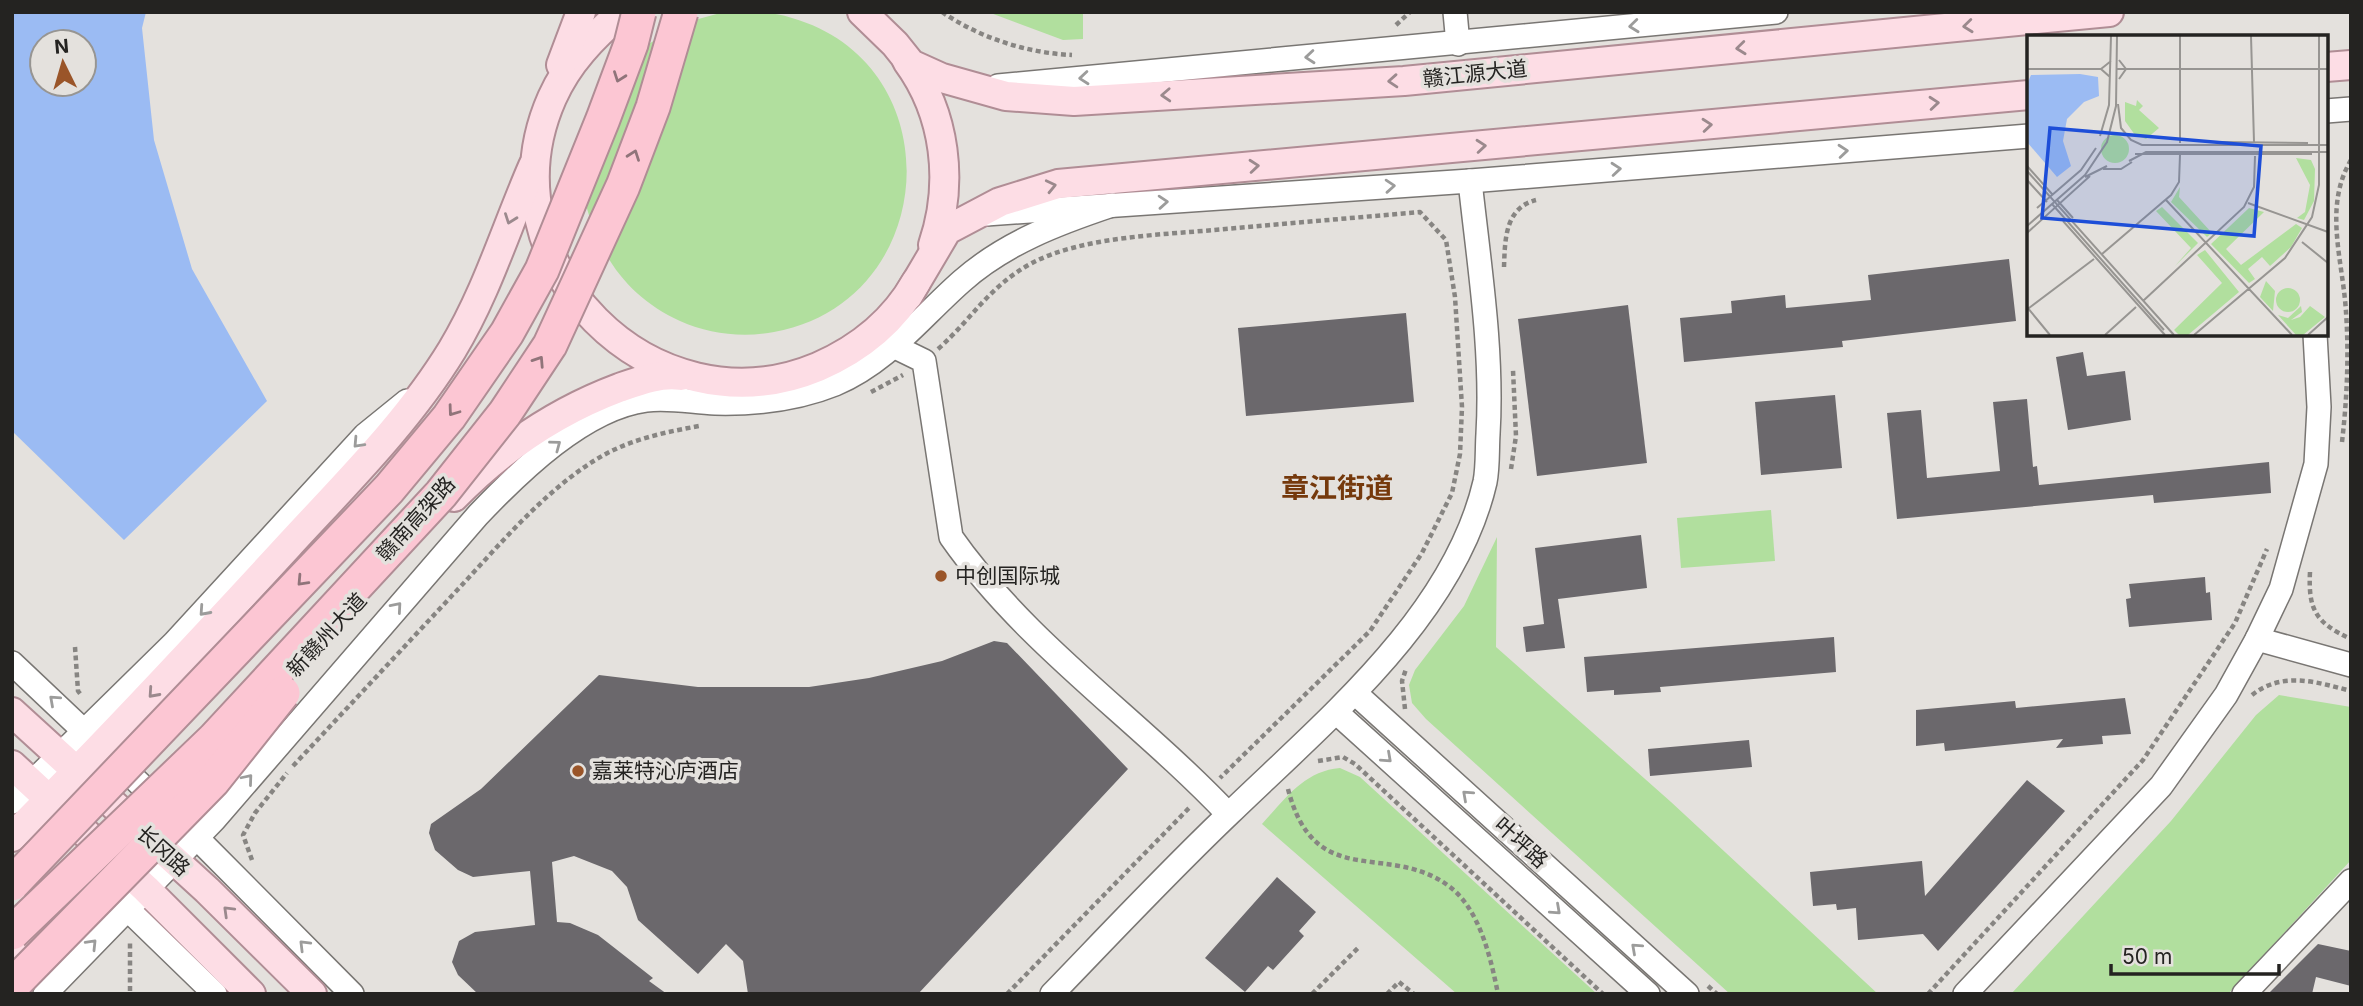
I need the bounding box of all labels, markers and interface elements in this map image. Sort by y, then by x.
one-way arrow [1629,18,1640,33]
one-way arrow [1962,18,1973,33]
north arrow [28,28,98,98]
text: N [53,34,70,59]
inset map [2027,35,2328,336]
one-way arrow [1735,40,1746,55]
one-way arrow [1305,49,1316,64]
street label: 赣江源大道 [1421,56,1528,91]
one-way arrow [1078,70,1089,85]
one-way arrow [613,71,627,83]
one-way arrow [1387,74,1398,89]
one-way arrow [1160,87,1171,102]
one-way arrow [1928,96,1939,111]
one-way arrow [1702,118,1713,133]
one-way arrow [1475,139,1486,154]
one-way arrow [1838,144,1849,159]
one-way arrow [626,150,640,162]
one-way arrow [1249,159,1260,174]
one-way arrow [1611,162,1622,177]
one-way arrow [1384,179,1395,194]
one-way arrow [1045,180,1057,195]
one-way arrow [1157,194,1168,209]
one-way arrow [504,213,518,225]
one-way arrow [531,356,544,369]
one-way arrow [449,403,461,416]
one-way arrow [353,435,366,448]
one-way arrow [548,441,560,453]
street label: 赣南高架路 [371,471,460,566]
district label: 章江街道 [1281,471,1393,505]
place label: 中创国际城 [955,563,1060,588]
marker: 中创国际城 [933,568,949,584]
one-way arrow [297,573,310,586]
street label: 新赣州大道 [282,588,372,682]
one-way arrow [200,603,212,616]
one-way arrow [389,603,401,616]
one-way arrow [149,685,162,698]
one-way arrow [49,696,62,709]
one-way arrow [1379,750,1392,762]
place label: 嘉莱特沁庐酒店 [592,758,739,783]
marker: 嘉莱特沁庐酒店 [570,763,586,779]
one-way arrow [240,775,253,787]
one-way arrow [1462,791,1475,803]
street label: 叶坪路 [1490,812,1553,873]
street label: 长冈路 [132,820,195,881]
one-way arrow [1548,902,1561,915]
one-way arrow [224,907,237,920]
scale bar [2111,932,2279,976]
one-way arrow [84,940,96,953]
one-way arrow [299,941,312,954]
one-way arrow [1631,944,1644,956]
text: 50 m [2122,944,2172,969]

